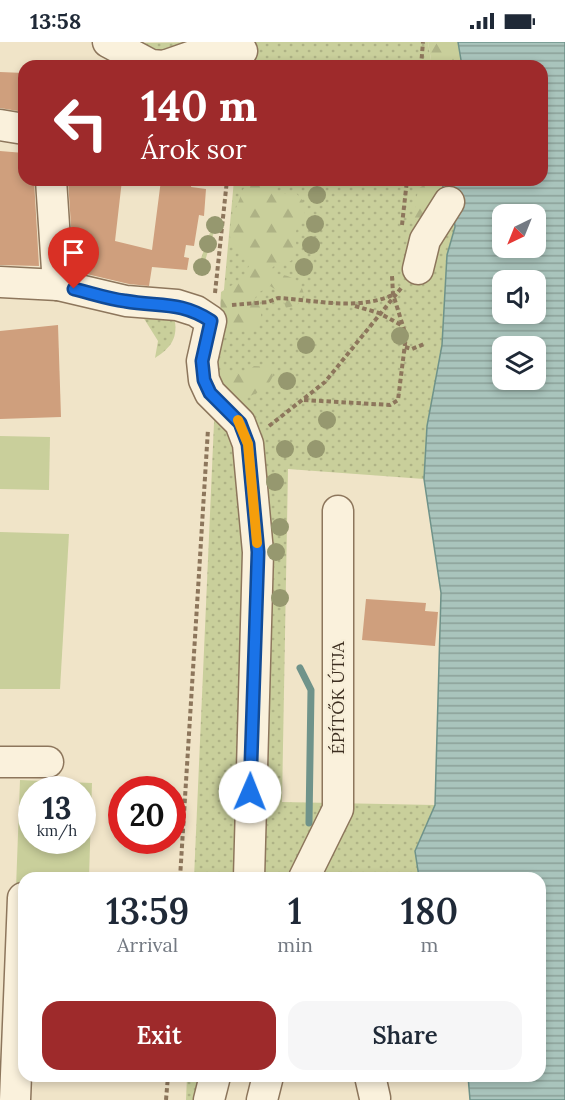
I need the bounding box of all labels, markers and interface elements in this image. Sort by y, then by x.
text: 13:58 [30,7,81,35]
text: 140 m [141,79,257,133]
icon: left [42,84,120,162]
text: Árok sor [141,132,247,166]
north arrow [492,204,546,258]
map controls [492,204,546,390]
pin [48,227,99,289]
icon: arrive [57,236,90,269]
button: sound [492,270,546,324]
button: layers [492,336,546,390]
street label: ÉPÍTŐK ÚTJA [326,641,349,754]
position arrow [218,760,282,824]
speed limit sign: 20 [108,776,186,854]
text: 13 [43,789,71,827]
text: km/h [37,821,77,840]
text: 13:59 [106,888,189,934]
text: 1 [288,888,302,934]
text: 180 [401,888,458,934]
text: Arrival [117,932,178,957]
text: min [277,932,313,957]
text: m [421,932,438,957]
button: Exit [42,1001,276,1070]
button: Share [288,1001,522,1070]

